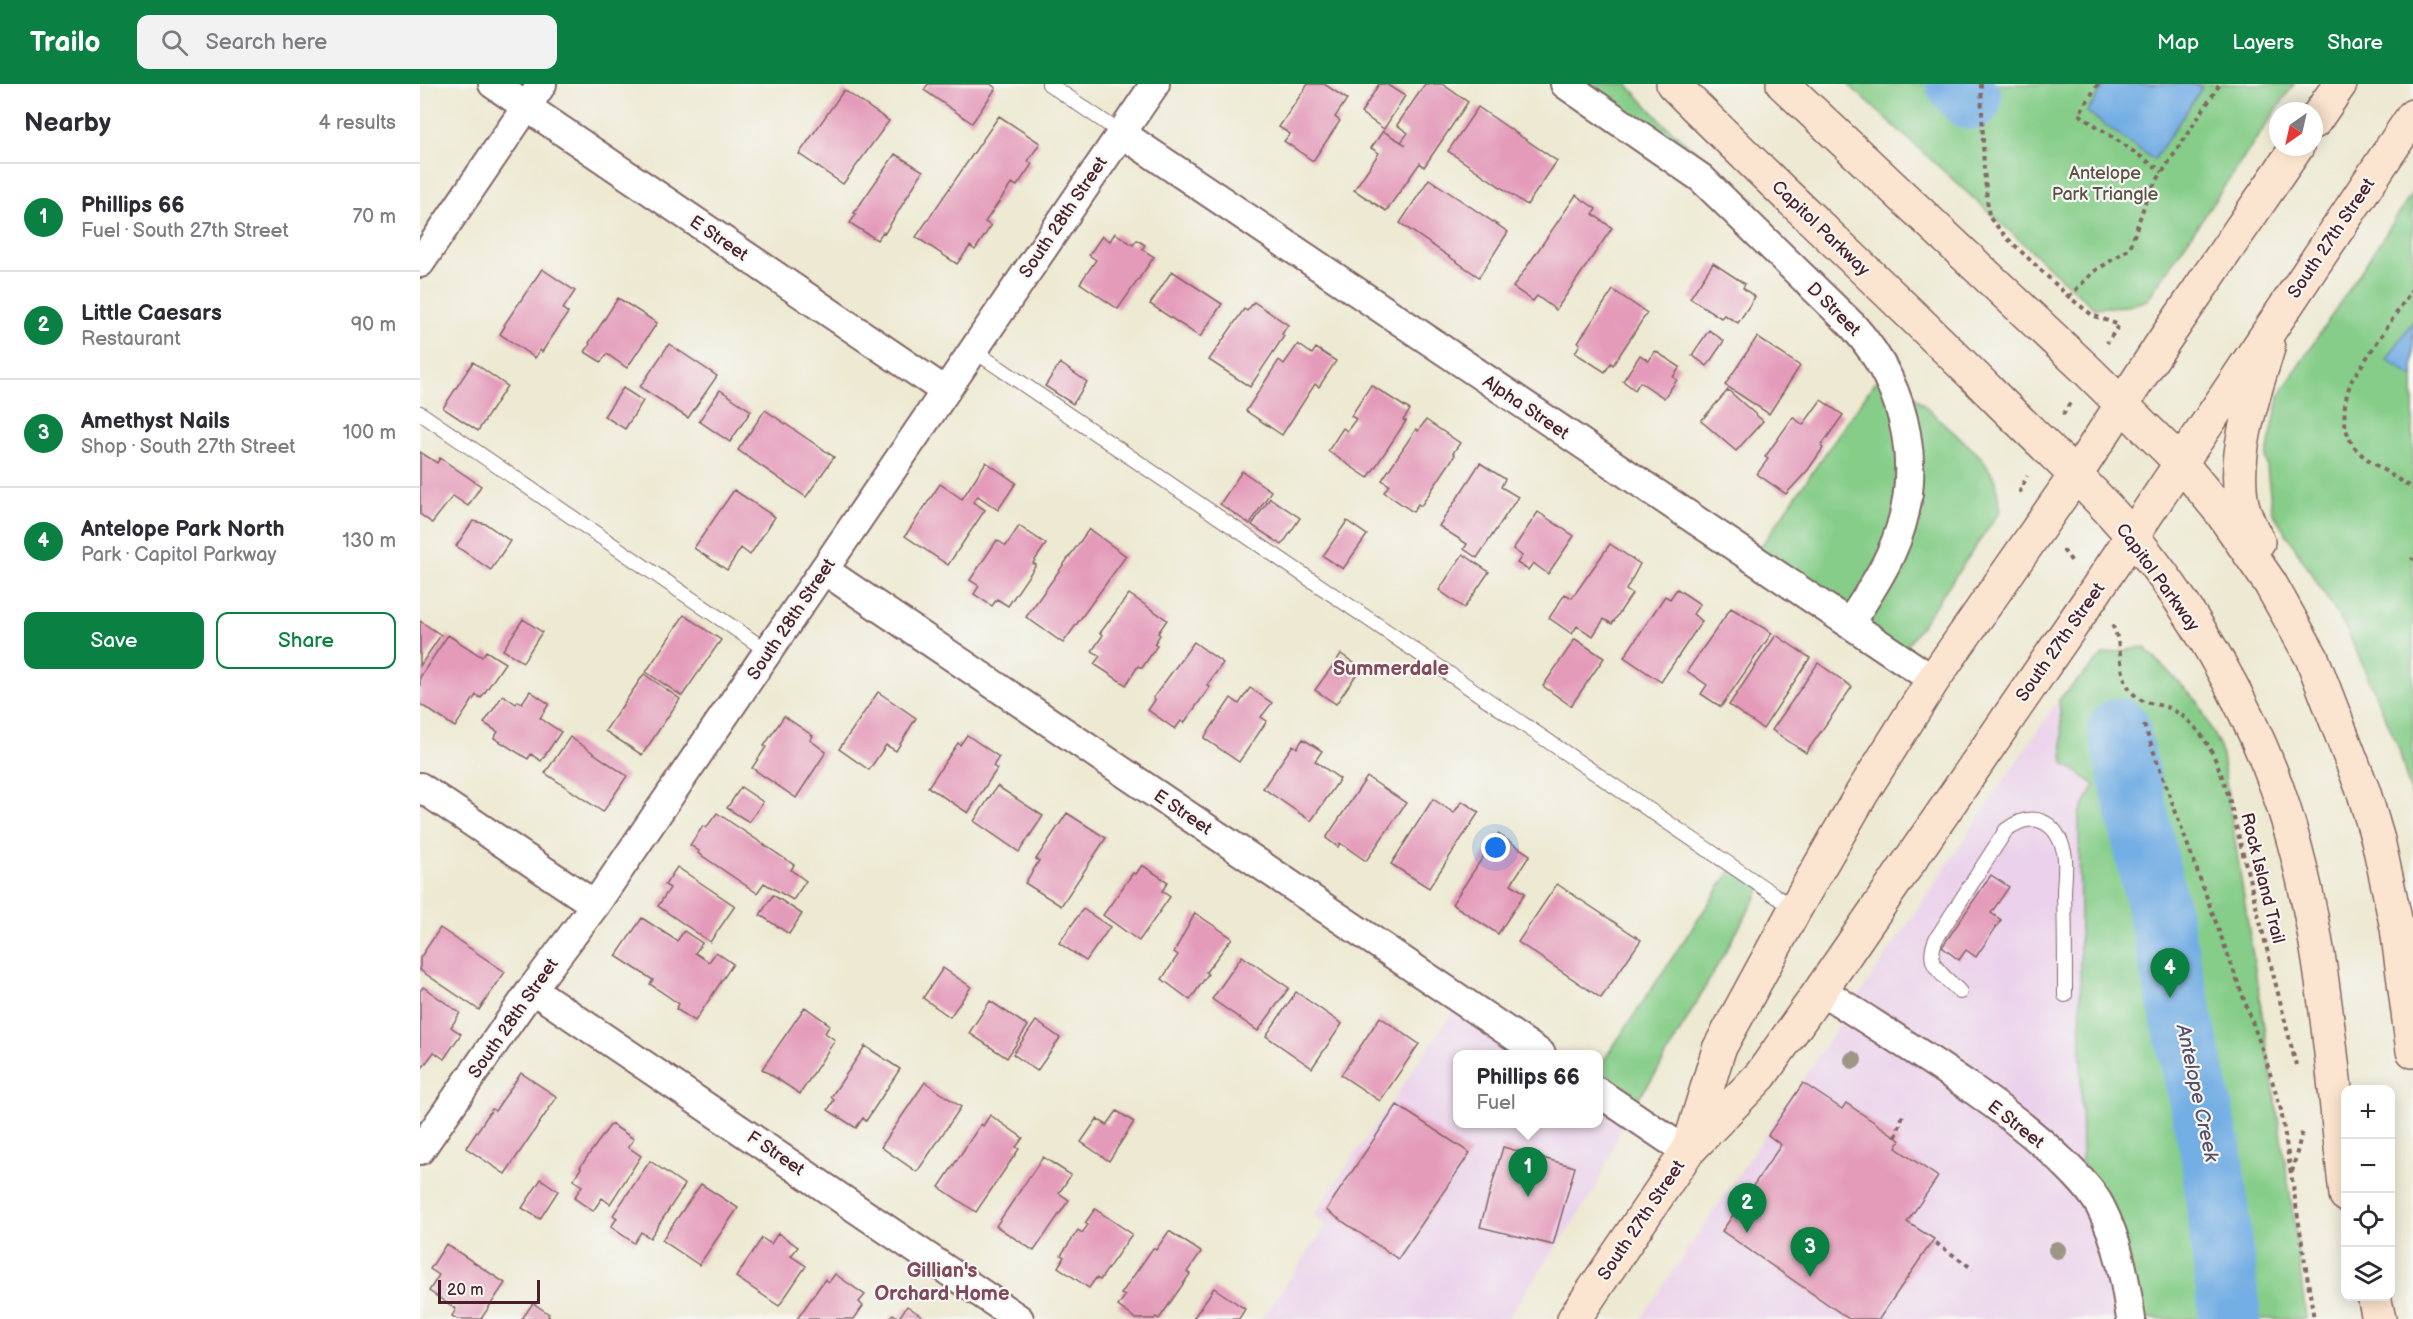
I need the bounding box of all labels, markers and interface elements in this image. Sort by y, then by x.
search box [137,15,557,69]
text: Trailo [30,26,101,59]
icon: search [158,26,191,59]
text: Search here [206,29,327,56]
text: Map [2157,30,2199,55]
text: Layers [2232,30,2294,55]
text: Share [2327,30,2383,55]
north arrow [2269,102,2323,156]
text: Nearby [24,108,111,139]
text: 4 results [318,111,396,135]
street label: South 28th Street [1015,152,1112,282]
park label: Antelope Park Triangle [2052,163,2158,205]
street label: South 27th Street [2284,174,2380,302]
street label: Capitol Parkway [1767,176,1875,281]
text: Phillips 66 [81,192,185,219]
text: 1 [39,205,48,229]
text: 70 m [352,205,396,229]
street label: E Street [686,211,752,266]
text: Fuel · South 27th Street [81,219,289,243]
street label: D Street [1803,278,1865,341]
text: Little Caesars [81,300,222,327]
text: 2 [38,313,49,337]
text: 90 m [351,313,396,337]
text: Restaurant [81,327,181,351]
street label: Alpha Street [1479,371,1573,444]
text: Amethyst Nails [81,408,230,435]
text: 3 [38,421,49,445]
text: 100 m [343,421,396,445]
text: Shop · South 27th Street [81,435,296,459]
text: Antelope Park North [81,516,285,543]
street label: Capitol Parkway [2111,519,2204,636]
text: 4 [38,529,49,553]
text: 130 m [342,529,396,553]
text: Park · Capitol Parkway [81,543,277,567]
street label: South 28th Street [743,554,840,684]
street label: South 27th Street [2012,578,2109,706]
button: Save [24,612,204,669]
button: Share [216,612,396,669]
district label: Summerdale [1333,657,1449,681]
street label: E Street [1150,785,1216,840]
street label: Rock Island Trail [2236,811,2289,946]
your location [1481,833,1510,862]
pin: 4 [2150,948,2190,998]
street label: South 28th Street [464,954,563,1082]
water label: Antelope Creek [2171,1021,2224,1165]
popup [1453,1050,1603,1128]
text: Phillips 66 [1476,1064,1580,1091]
map controls [2341,1085,2395,1301]
button: + [2341,1085,2395,1139]
text: Fuel [1476,1091,1515,1115]
street label: E Street [1983,1096,2048,1153]
street label: F Street [743,1127,809,1180]
button: − [2341,1139,2395,1193]
pin: 1 [1508,1148,1548,1197]
street label: South 27th Street [1594,1156,1690,1284]
pin: 2 [1728,1184,1766,1233]
button: locate [2341,1193,2395,1247]
pin: 3 [1790,1228,1830,1277]
button: layers [2341,1247,2395,1301]
district label: Gillian's Orchard Home [875,1259,1009,1306]
scale bar [438,1277,540,1304]
text: 20 m [447,1281,483,1300]

